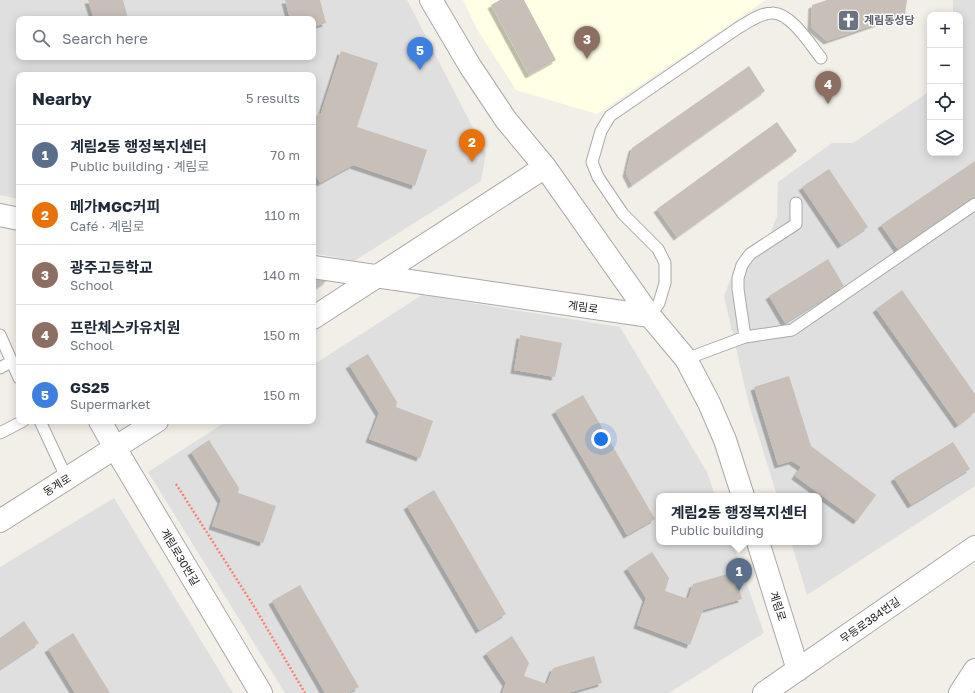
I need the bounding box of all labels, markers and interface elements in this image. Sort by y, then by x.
church icon: 계림동성당 [836,7,862,33]
map controls [927,12,963,156]
button: + [927,12,963,48]
place label: 계림동성당 [864,13,915,26]
search box [16,16,316,60]
pin: 3 [574,26,600,59]
icon: search [30,27,52,49]
text: Search here [62,29,148,47]
pin: 5 [407,37,433,70]
button: − [927,48,963,84]
pin: 4 [815,71,841,104]
button: locate [927,84,963,120]
text: Nearby [32,88,92,109]
text: 5 results [246,90,300,106]
button: layers [927,120,963,156]
pin: 2 [459,129,485,162]
text: 계림2동 행정복지센터 [70,137,207,155]
text: 1 [42,147,48,163]
text: 70 m [270,147,300,163]
text: Public building · 계림로 [70,158,209,174]
text: 메가MGC커피 [70,197,160,215]
text: 2 [41,207,49,223]
text: 110 m [265,207,300,223]
text: Café · 계림로 [70,218,145,234]
text: 광주고등학교 [70,258,153,276]
text: 3 [41,267,49,283]
text: 140 m [263,267,300,283]
text: School [70,277,113,293]
street label: 계림로 [567,298,599,315]
text: 프란체스카유치원 [70,318,180,336]
text: 4 [41,327,49,343]
text: 150 m [263,327,300,343]
text: School [70,337,113,353]
text: GS25 [70,378,109,396]
text: 5 [41,387,49,403]
text: 150 m [263,387,300,403]
text: Supermarket [70,396,151,412]
your location [591,429,611,449]
street label: 동계로 [40,471,73,498]
popup [656,493,822,545]
text: 계림2동 행정복지센터 [670,503,808,521]
text: Public building [670,522,764,538]
street label: 계림로30번길 [158,526,202,587]
pin: 1 [726,558,752,591]
street label: 계림로 [768,589,789,622]
street label: 무등로384번길 [837,594,902,645]

